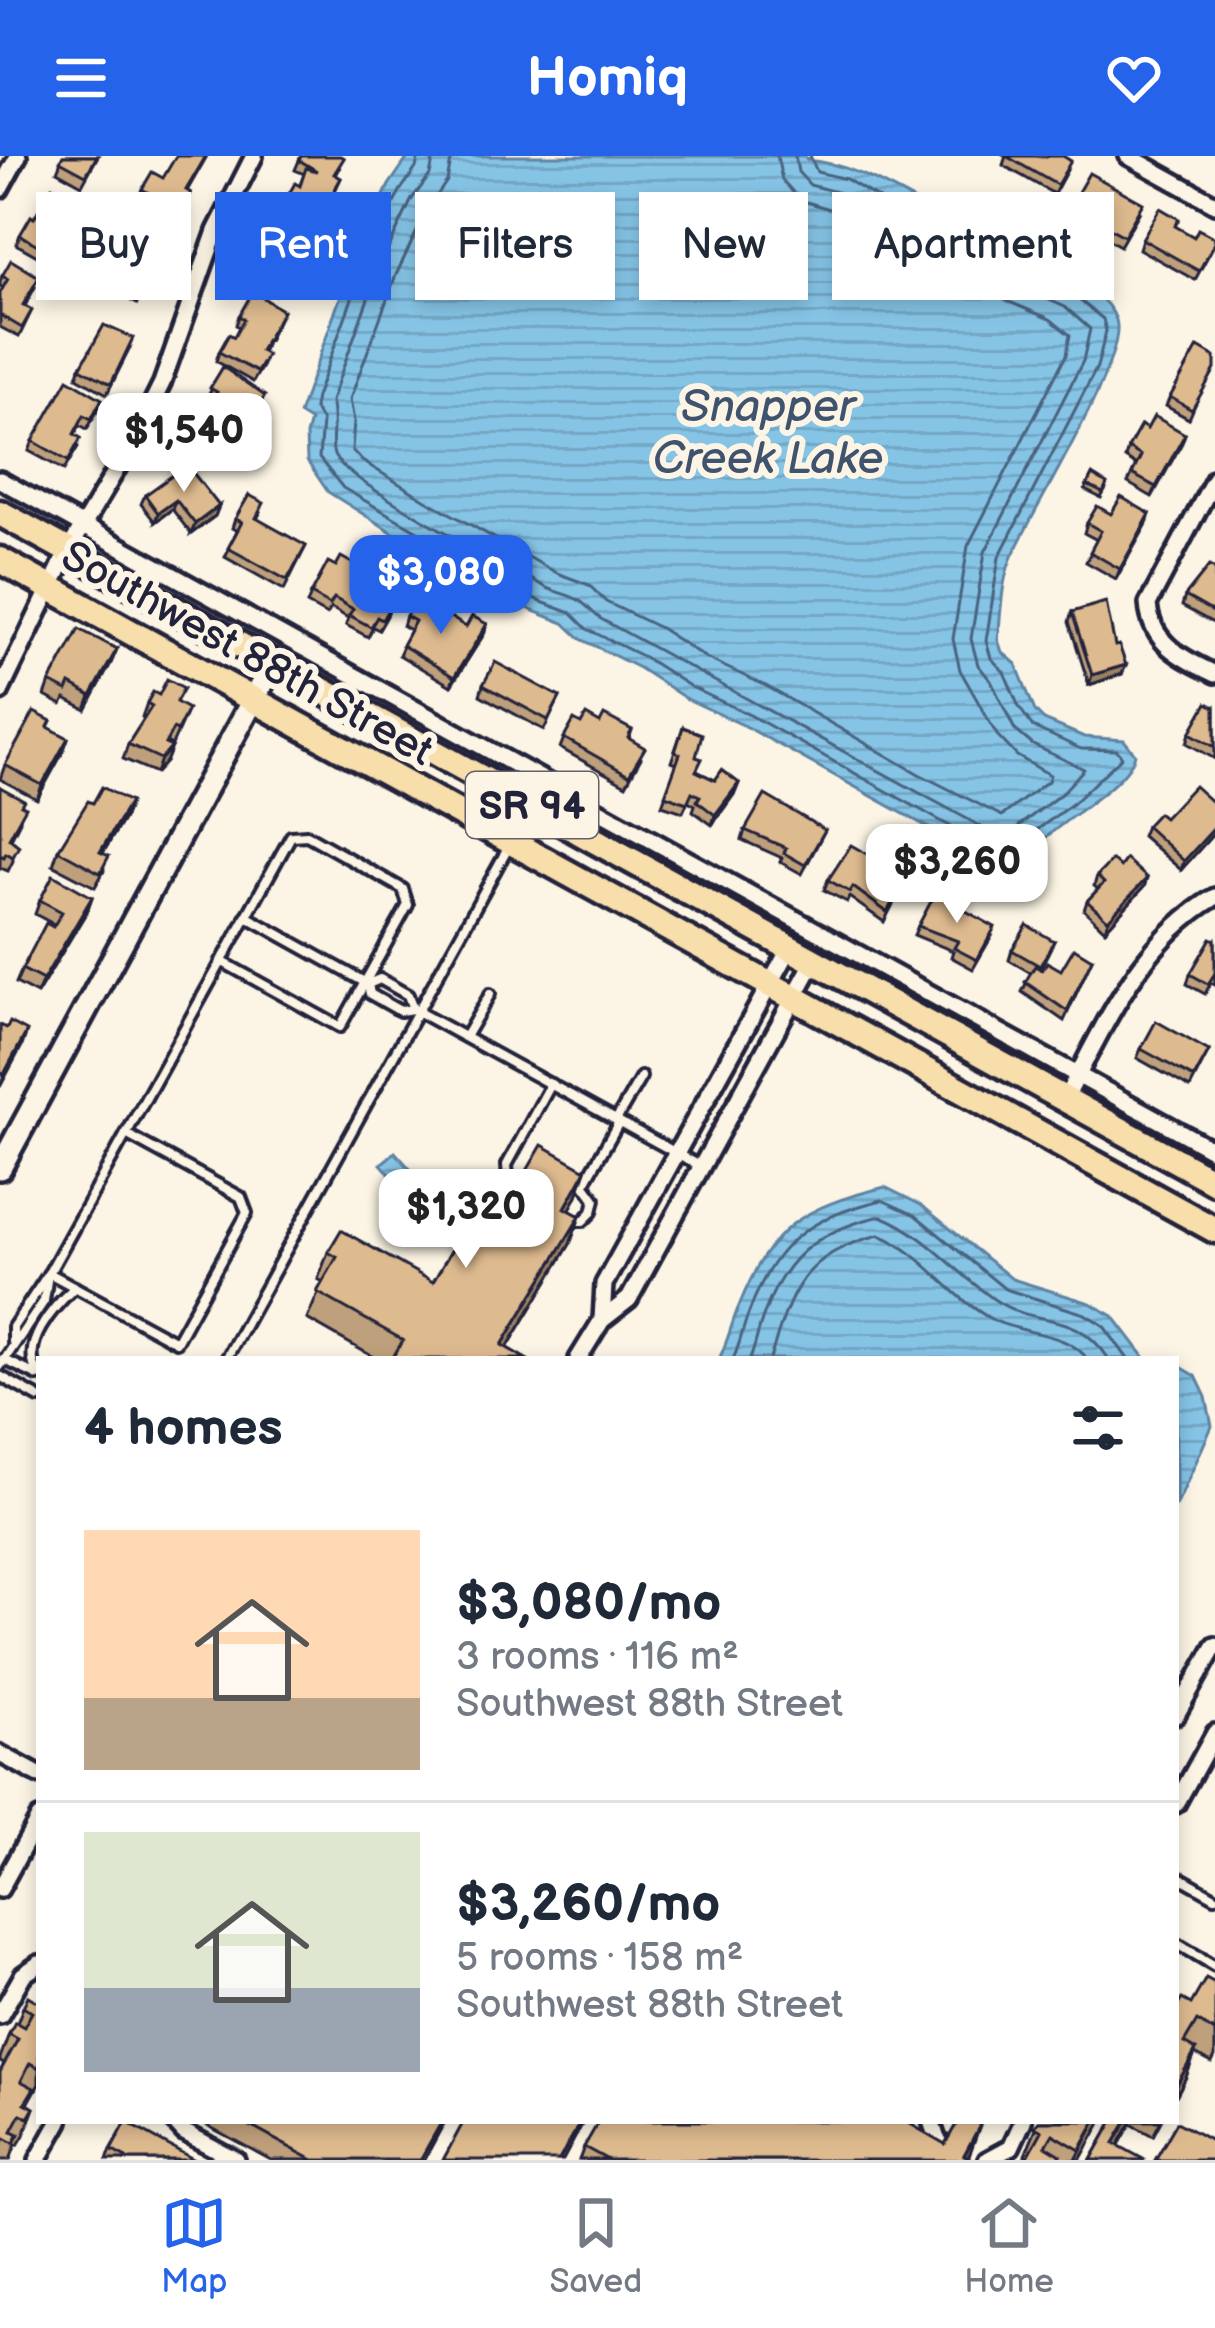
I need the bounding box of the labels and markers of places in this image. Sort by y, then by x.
pin: $1,540 [86,393,282,495]
pin: $3,080 [343,535,539,637]
pin: $3,260 [859,824,1055,926]
pin: $1,320 [368,1169,564,1271]

